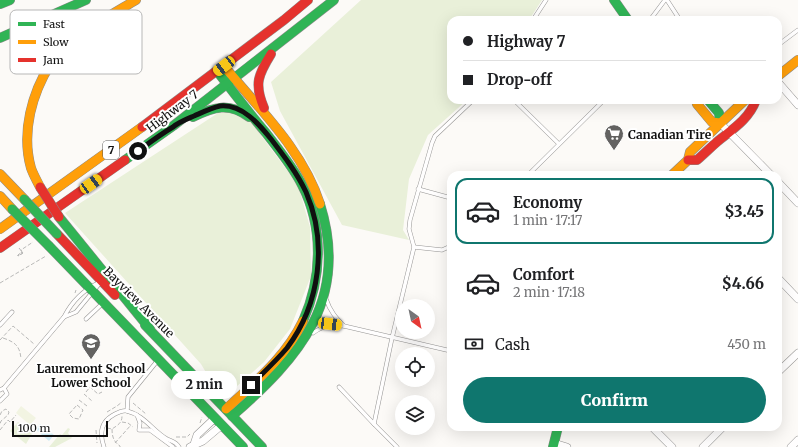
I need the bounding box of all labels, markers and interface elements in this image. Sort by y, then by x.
legend [10,10,142,74]
text: Fast [43,17,66,31]
text: Highway 7 [487,32,566,51]
text: Slow [43,35,69,49]
text: Jam [42,53,64,67]
car [211,54,237,78]
text: Drop-off [487,70,552,89]
street label: Highway 7 [143,87,201,135]
supermarket icon: Canadian Tire [603,123,625,151]
place label: Canadian Tire [628,127,712,142]
road number: 7 [103,141,119,159]
route start [129,142,147,160]
car [78,172,104,196]
icon: car [465,193,501,229]
text: Economy [513,193,582,212]
text: $3.45 [725,202,764,221]
text: 1 min · 17:17 [513,212,582,229]
street label: Bayview Avenue [100,263,178,341]
icon: car [465,265,501,301]
text: Comfort [513,265,574,284]
text: $4.66 [722,274,764,293]
text: 2 min · 17:18 [513,284,585,301]
north arrow [395,299,435,339]
map controls [395,299,435,435]
car [317,317,343,331]
school or university icon: Lauremont School Lower School [80,332,102,360]
icon: cash [463,333,485,355]
text: Cash [495,335,530,354]
text: 450 m [727,336,766,353]
button: locate [395,347,435,387]
place label: Lauremont School Lower School [37,361,146,390]
callout: 2 min [171,371,237,399]
text: 2 min [185,376,223,393]
route end [242,376,260,394]
button: Confirm [463,377,766,423]
button: layers [395,395,435,435]
scale bar [12,419,108,438]
text: 100 m [18,421,50,435]

